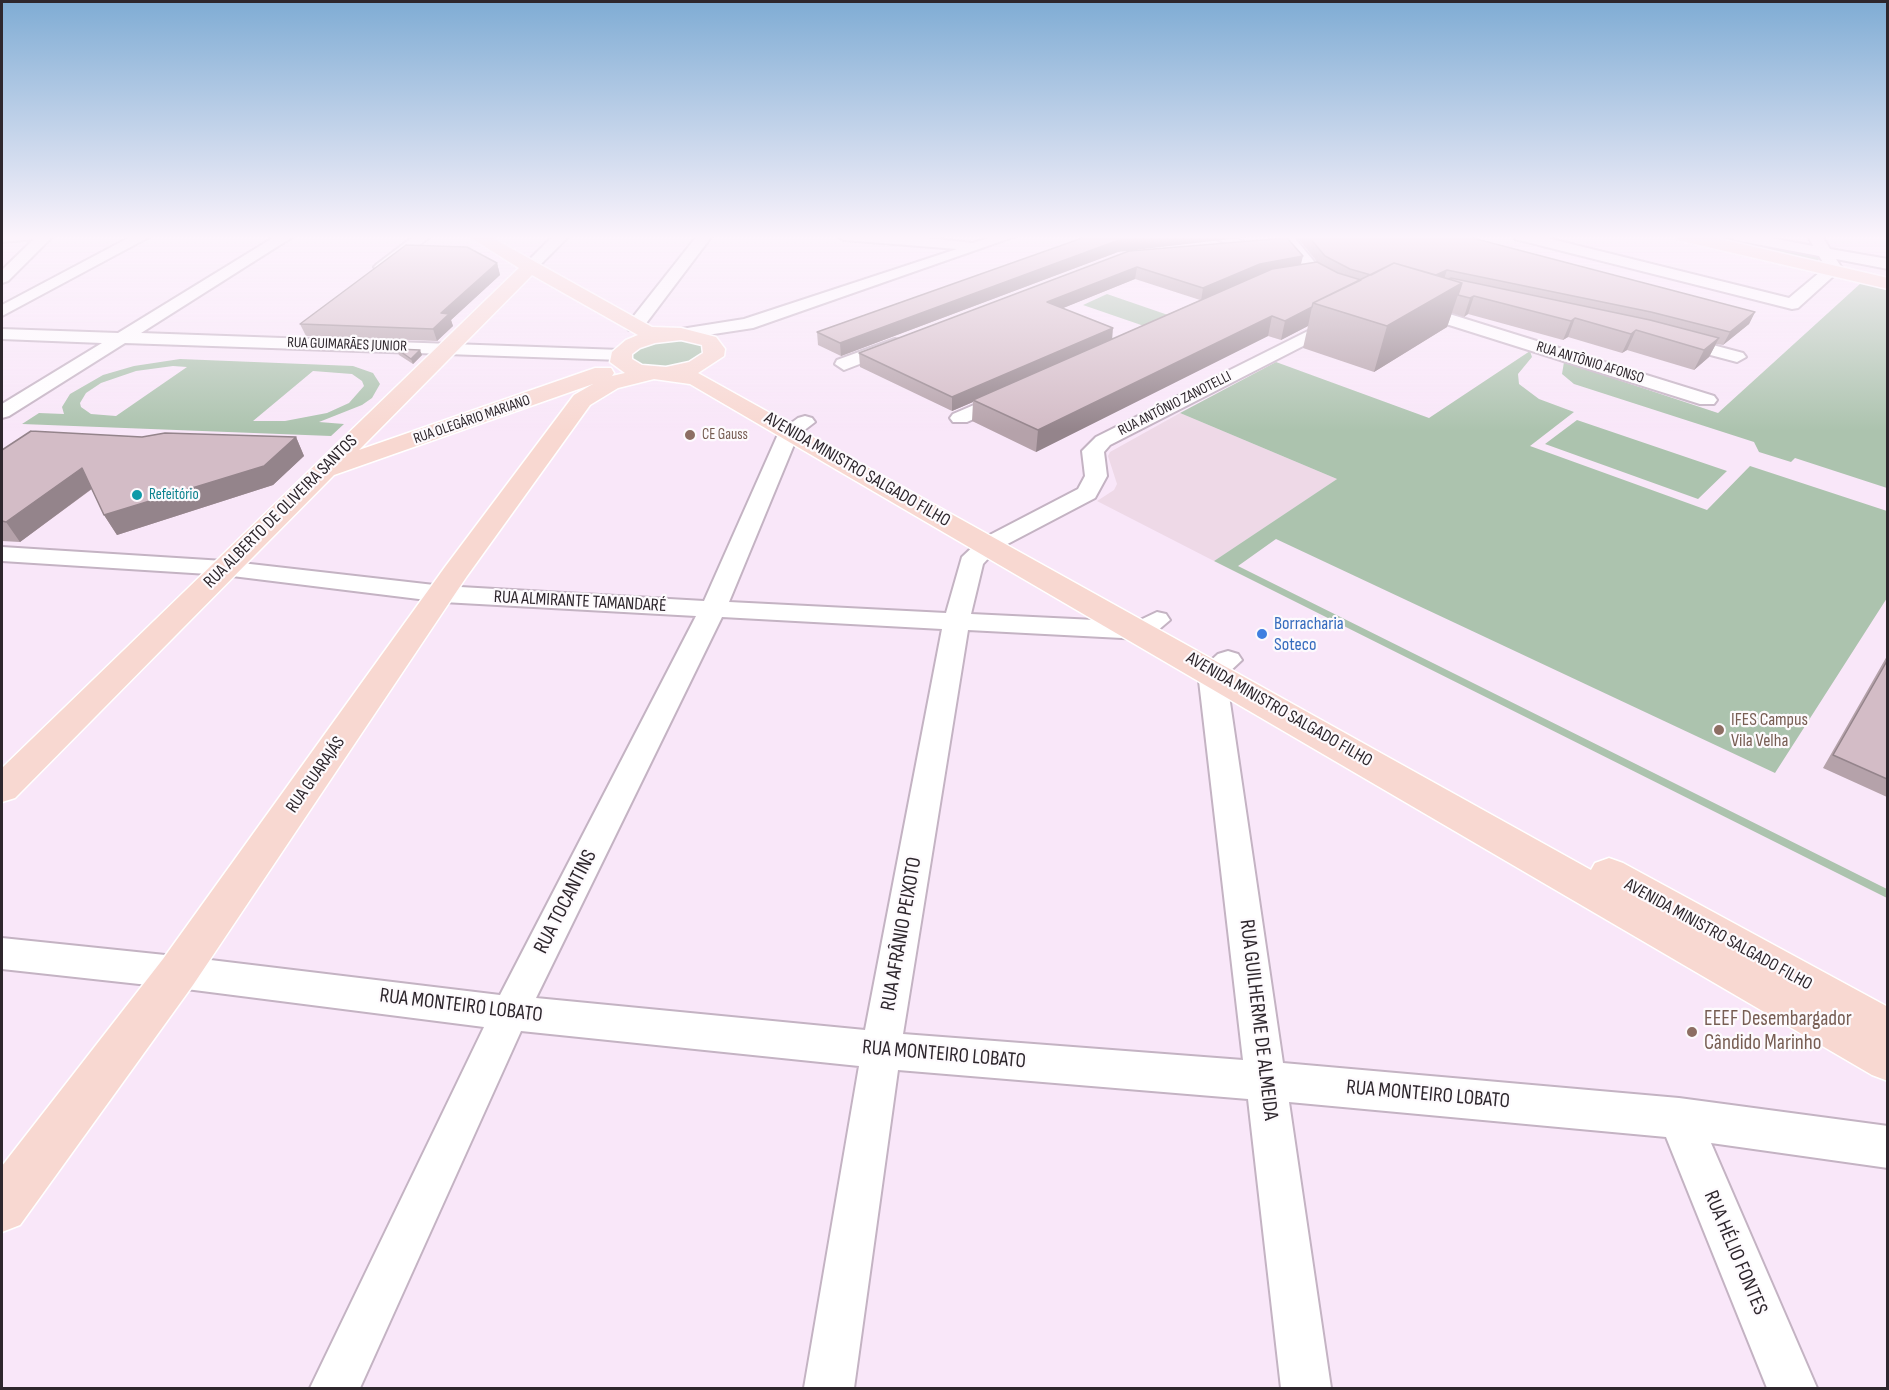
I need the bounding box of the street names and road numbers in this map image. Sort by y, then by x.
street label: RUA GUIMARÃES JUNIOR [287,334,407,356]
street label: RUA ANTÔNIO AFONSO [1534,338,1646,388]
street label: RUA ANTÔNIO ZANOTELLI [1115,368,1235,440]
street label: RUA OLEGÁRIO MARIANO [411,392,533,448]
street label: AVENIDA MINISTRO SALGADO FILHO [760,408,954,532]
street label: RUA ALBERTO DE OLIVEIRA SANTOS [200,431,362,593]
street label: RUA ALMIRANTE TAMANDARÉ [493,587,667,617]
street label: AVENIDA MINISTRO SALGADO FILHO [1182,648,1376,772]
street label: RUA GUARAJÁS [282,733,350,817]
street label: RUA TOCANTINS [529,846,603,958]
street label: RUA AFRÂNIO PEIXOTO [876,855,928,1013]
street label: AVENIDA MINISTRO SALGADO FILHO [1620,874,1816,996]
street label: RUA GUILHERME DE ALMEIDA [1233,918,1283,1122]
street label: RUA MONTEIRO LOBATO [378,983,544,1029]
street label: RUA MONTEIRO LOBATO [861,1035,1027,1075]
street label: RUA MONTEIRO LOBATO [1345,1075,1511,1115]
street label: RUA HÉLIO FONTES [1698,1187,1772,1319]

